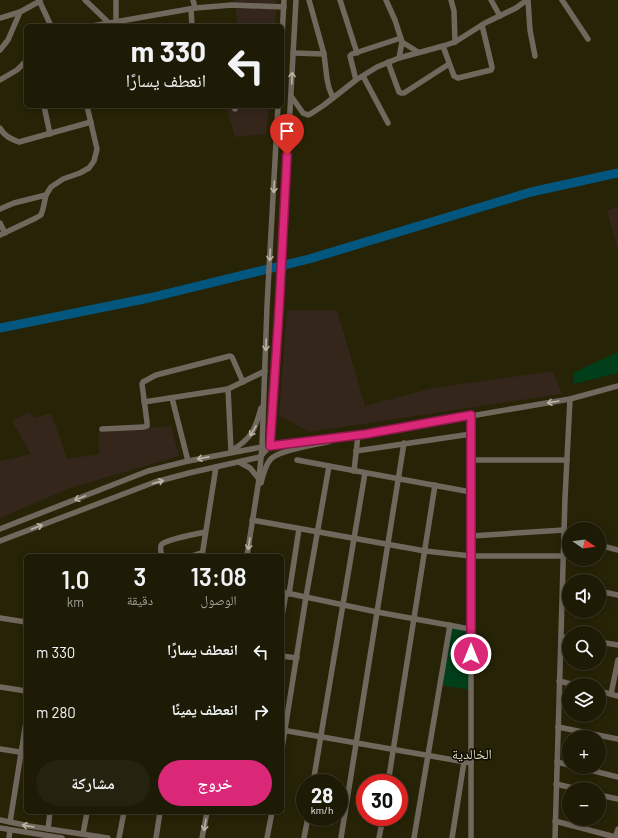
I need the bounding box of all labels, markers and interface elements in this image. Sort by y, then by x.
text: 330 m [131,34,206,68]
icon: left [220,40,272,92]
text: انعطف يسارًا [126,69,206,91]
one-way arrow [288,72,295,85]
pin [270,114,304,155]
icon: arrive [276,120,298,142]
one-way arrow [270,180,278,193]
one-way arrow [266,248,274,261]
one-way arrow [262,338,270,351]
one-way arrow [547,398,560,406]
one-way arrow [248,425,256,437]
one-way arrow [197,454,210,462]
one-way arrow [152,478,165,485]
one-way arrow [75,494,87,502]
one-way arrow [30,522,42,530]
north arrow [562,522,606,566]
map controls [562,522,606,826]
one-way arrow [244,537,252,550]
text: 3 [134,562,146,591]
text: 13:08 [190,562,247,591]
text: 1.0 [61,565,89,594]
button: sound [562,574,606,618]
text: دقيقة [127,592,153,608]
text: الوصول [201,592,237,608]
text: km [67,594,84,610]
button: search [562,626,606,670]
position arrow [450,633,492,675]
text: انعطف يسارًا [167,640,238,658]
icon: left [250,641,272,663]
text: 330 m [36,643,75,661]
button: layers [562,678,606,722]
text: انعطف يمينًا [171,700,238,718]
icon: right [250,701,272,723]
text: 280 m [36,703,76,721]
button: + [562,730,606,774]
district label: الخالدية [452,745,492,762]
button: مشاركة [36,760,150,806]
button: خروج [158,760,272,806]
speed limit sign: 30 [356,774,408,826]
button: − [562,782,606,826]
text: 28 [311,783,333,807]
text: km/h [311,804,333,816]
one-way arrow [200,818,208,831]
one-way arrow [22,821,35,829]

